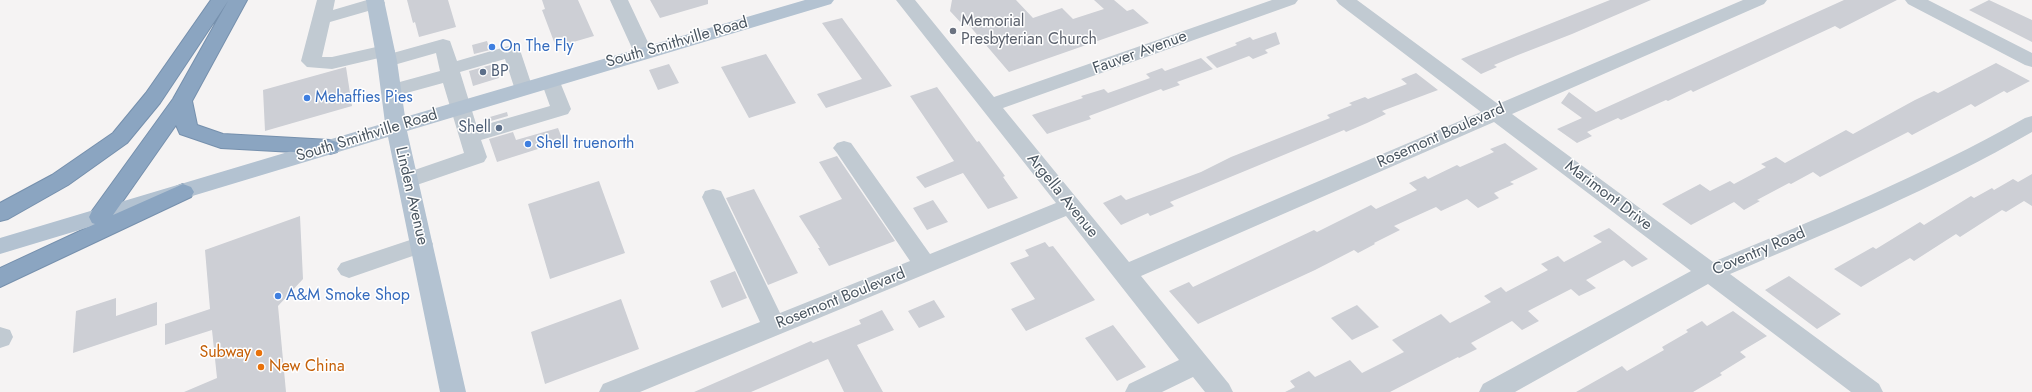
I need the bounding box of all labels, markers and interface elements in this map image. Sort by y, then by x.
place label: Memorial Presbyterian Church [961,12,1097,50]
street label: South Smithville Road [604,14,750,72]
marker: Memorial Presbyterian Church [948,26,958,36]
street label: Fauver Avenue [1090,27,1190,79]
place label: On The Fly [500,37,573,57]
marker: On The Fly [487,42,497,52]
place label: BP [491,62,509,82]
marker: BP [478,67,488,77]
place label: Mehaffies Pies [315,88,413,108]
marker: Mehaffies Pies [302,93,312,103]
street label: Rosemont Boulevard [1374,99,1508,173]
street label: South Smithville Road [294,105,440,167]
place label: Shell [458,118,491,138]
marker: Shell [494,123,504,133]
place label: Shell truenorth [536,134,634,154]
marker: Shell truenorth [523,139,533,149]
street label: Linden Avenue [390,145,432,247]
street label: Argella Avenue [1022,150,1102,242]
street label: Marimont Drive [1561,157,1655,235]
street label: Coventry Road [1710,224,1808,280]
street label: Rosemont Boulevard [774,264,908,334]
place label: A&M Smoke Shop [286,286,410,306]
marker: A&M Smoke Shop [273,291,283,301]
place label: Subway [199,343,251,363]
marker: Subway [254,348,264,358]
place label: New China [269,357,345,377]
marker: New China [256,362,266,372]

